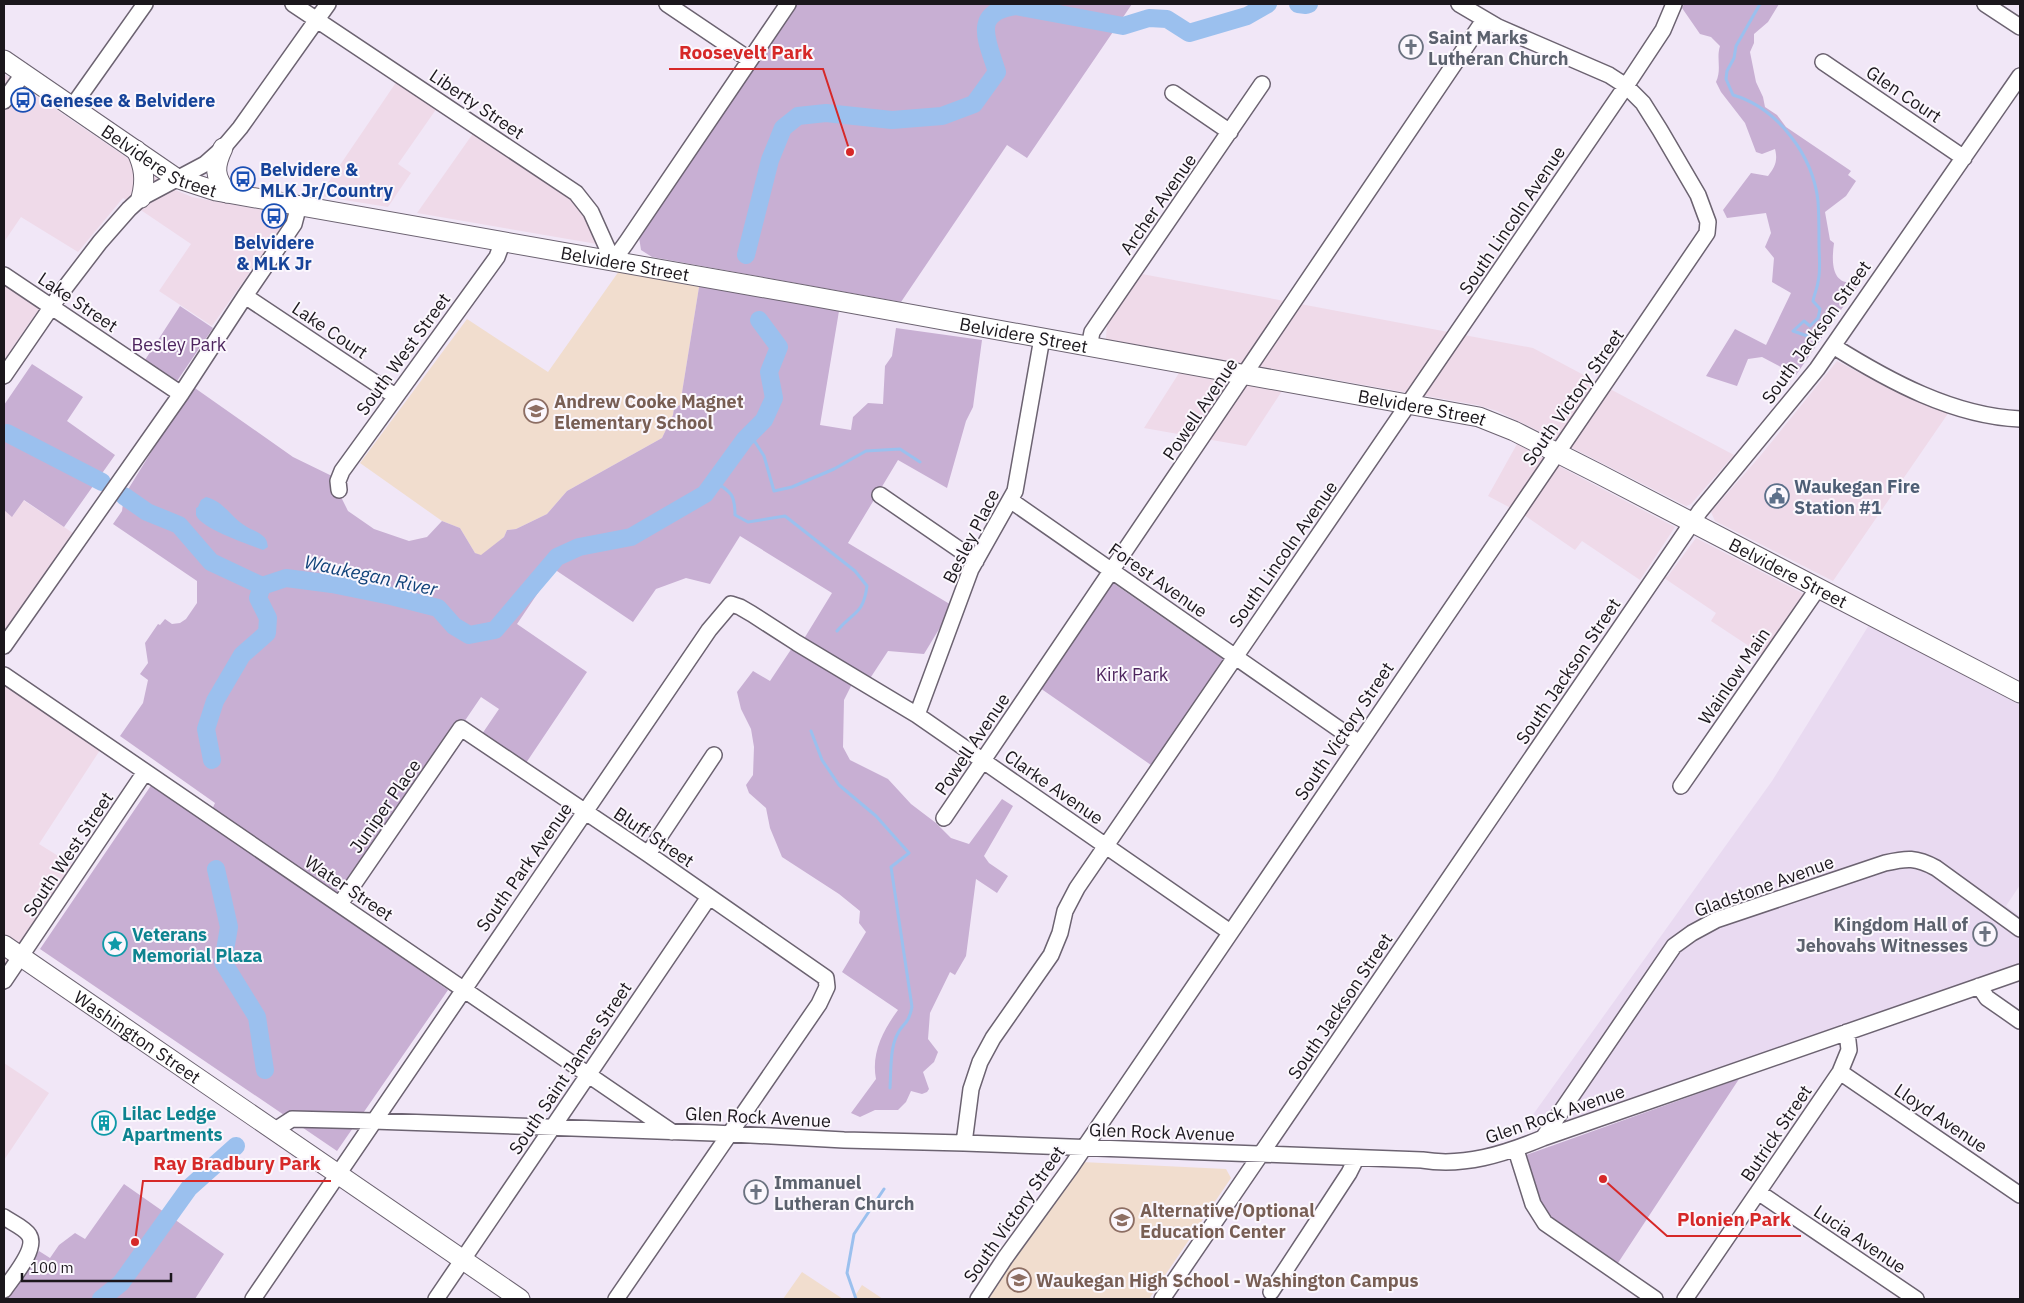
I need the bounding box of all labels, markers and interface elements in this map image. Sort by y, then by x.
place label: Saint Marks Lutheran Church [1428,26,1569,70]
church icon: Saint Marks Lutheran Church [1398,34,1424,60]
callout: Roosevelt Park [669,35,823,69]
text: Roosevelt Park [679,40,813,64]
street label: Glen Court [1862,60,1946,128]
street label: Liberty Street [425,64,529,144]
bus stop icon: Genesee & Belvidere [10,87,36,113]
place label: Genesee & Belvidere [40,89,215,112]
street label: Belvidere Street [97,119,220,202]
street label: South Lincoln Avenue [1454,141,1570,298]
street label: Archer Avenue [1115,149,1201,259]
place label: Belvidere & MLK Jr/Country [260,158,393,202]
bus stop icon: Belvidere & MLK Jr/Country [230,166,256,192]
bus stop icon: Belvidere & MLK Jr [261,203,287,229]
place label: Belvidere & MLK Jr [234,231,314,275]
street label: Belvidere Street [559,241,691,286]
street label: South Jackson Street [1756,256,1876,408]
street label: Lake Street [34,267,122,337]
street label: South West Street [351,288,455,420]
street label: Lake Court [288,296,372,364]
street label: Belvidere Street [958,312,1090,357]
street label: South Victory Street [1517,324,1629,470]
park label: Besley Park [132,333,227,356]
street label: Powell Avenue [1157,353,1243,464]
street label: Belvidere Street [1356,384,1490,430]
place label: Andrew Cooke Magnet Elementary School [554,390,744,434]
school or university icon: Andrew Cooke Magnet Elementary School [523,398,549,424]
place label: Waukegan Fire Station #1 [1794,475,1920,519]
street label: South Lincoln Avenue [1224,476,1342,632]
public building icon: Waukegan Fire Station #1 [1764,483,1790,509]
street label: Besley Place [937,485,1005,587]
street label: Belvidere Street [1725,532,1851,613]
street label: Forest Avenue [1104,537,1212,623]
water label: Waukegan River [302,549,441,601]
street label: South Jackson Street [1511,594,1625,748]
street label: Wainlow Main [1693,623,1775,729]
street label: South Victory Street [1289,658,1399,804]
park label: Kirk Park [1096,663,1169,686]
street label: Powell Avenue [929,688,1015,799]
street label: Clarke Avenue [1000,744,1108,830]
street label: Juniper Place [344,754,426,857]
street label: South West Street [18,787,118,921]
street label: South Park Avenue [471,798,577,936]
street label: Bluff Street [609,802,699,872]
street label: Water Street [300,850,398,926]
street label: Gladstone Avenue [1691,850,1837,922]
place label: Kingdom Hall of Jehovahs Witnesses [1796,913,1968,957]
church icon: Kingdom Hall of Jehovahs Witnesses [1972,921,1998,947]
place label: Veterans Memorial Plaza [132,923,263,967]
street label: South Jackson Street [1283,929,1397,1083]
place icon: Veterans Memorial Plaza [102,931,128,957]
street label: South Saint James Street [504,977,636,1159]
street label: Washington Street [70,985,206,1088]
street label: Lloyd Avenue [1890,1078,1992,1158]
street label: Glen Rock Avenue [1482,1079,1628,1149]
street label: Butrick Street [1735,1080,1817,1186]
place label: Lilac Ledge Apartments [122,1102,223,1146]
street label: Glen Rock Avenue [685,1102,832,1132]
building icon: Lilac Ledge Apartments [91,1110,117,1136]
street label: Glen Rock Avenue [1089,1118,1235,1146]
street label: South Victory Street [958,1141,1070,1287]
callout: Ray Bradbury Park [143,1147,331,1181]
text: Ray Bradbury Park [153,1151,321,1175]
place label: Immanuel Lutheran Church [774,1171,915,1215]
church icon: Immanuel Lutheran Church [743,1179,769,1205]
place label: Alternative/Optional Education Center [1140,1199,1315,1243]
street label: Lucia Avenue [1809,1200,1911,1278]
callout: Plonien Park [1667,1202,1801,1236]
school or university icon: Alternative/Optional Education Center [1109,1207,1135,1233]
text: Plonien Park [1677,1207,1791,1231]
scale bar [22,1250,171,1282]
text: 100 m [30,1258,74,1277]
school or university icon: Waukegan High School - Washington Campus [1006,1267,1032,1293]
place label: Waukegan High School - Washington Campus [1036,1269,1419,1292]

